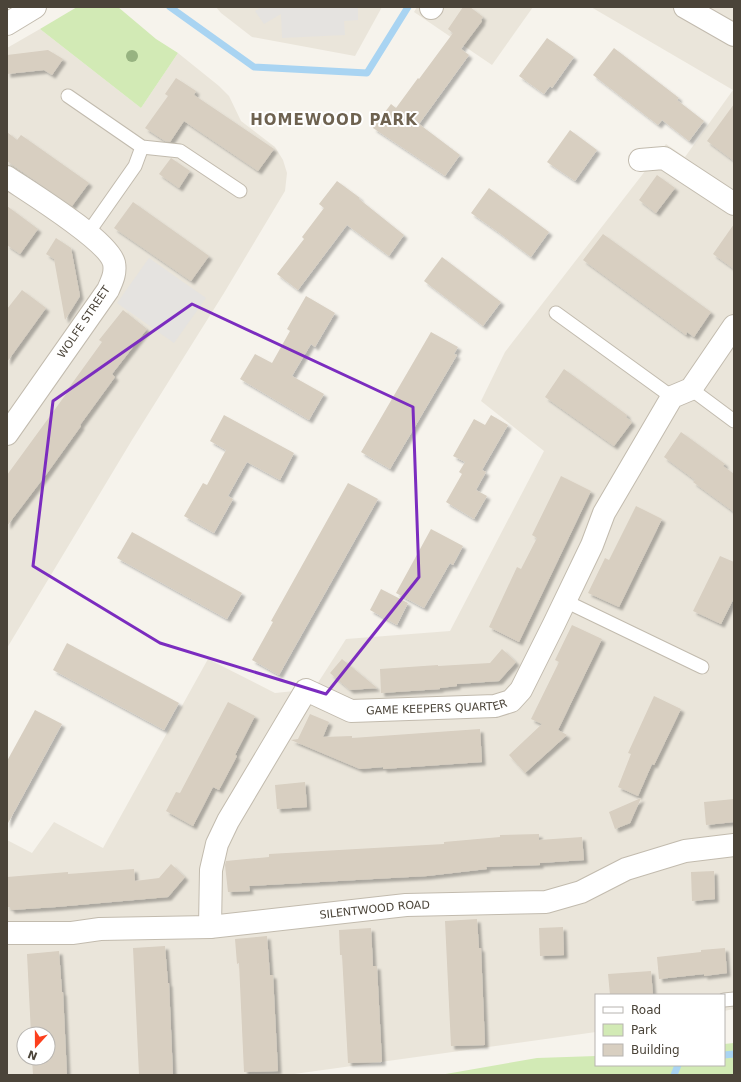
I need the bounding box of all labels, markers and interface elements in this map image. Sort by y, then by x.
district label: HOMEWOOD PARK [250,111,418,129]
street label: WOLFE STREET [55,283,113,361]
street label: GAME KEEPERS QUARTER [366,696,509,717]
street label: SILENTWOOD ROAD [319,898,430,921]
legend [595,994,725,1066]
text: Road [631,1003,661,1017]
text: Park [631,1023,657,1037]
north arrow [16,1026,56,1066]
text: Building [631,1043,680,1057]
text: N [26,1047,39,1063]

